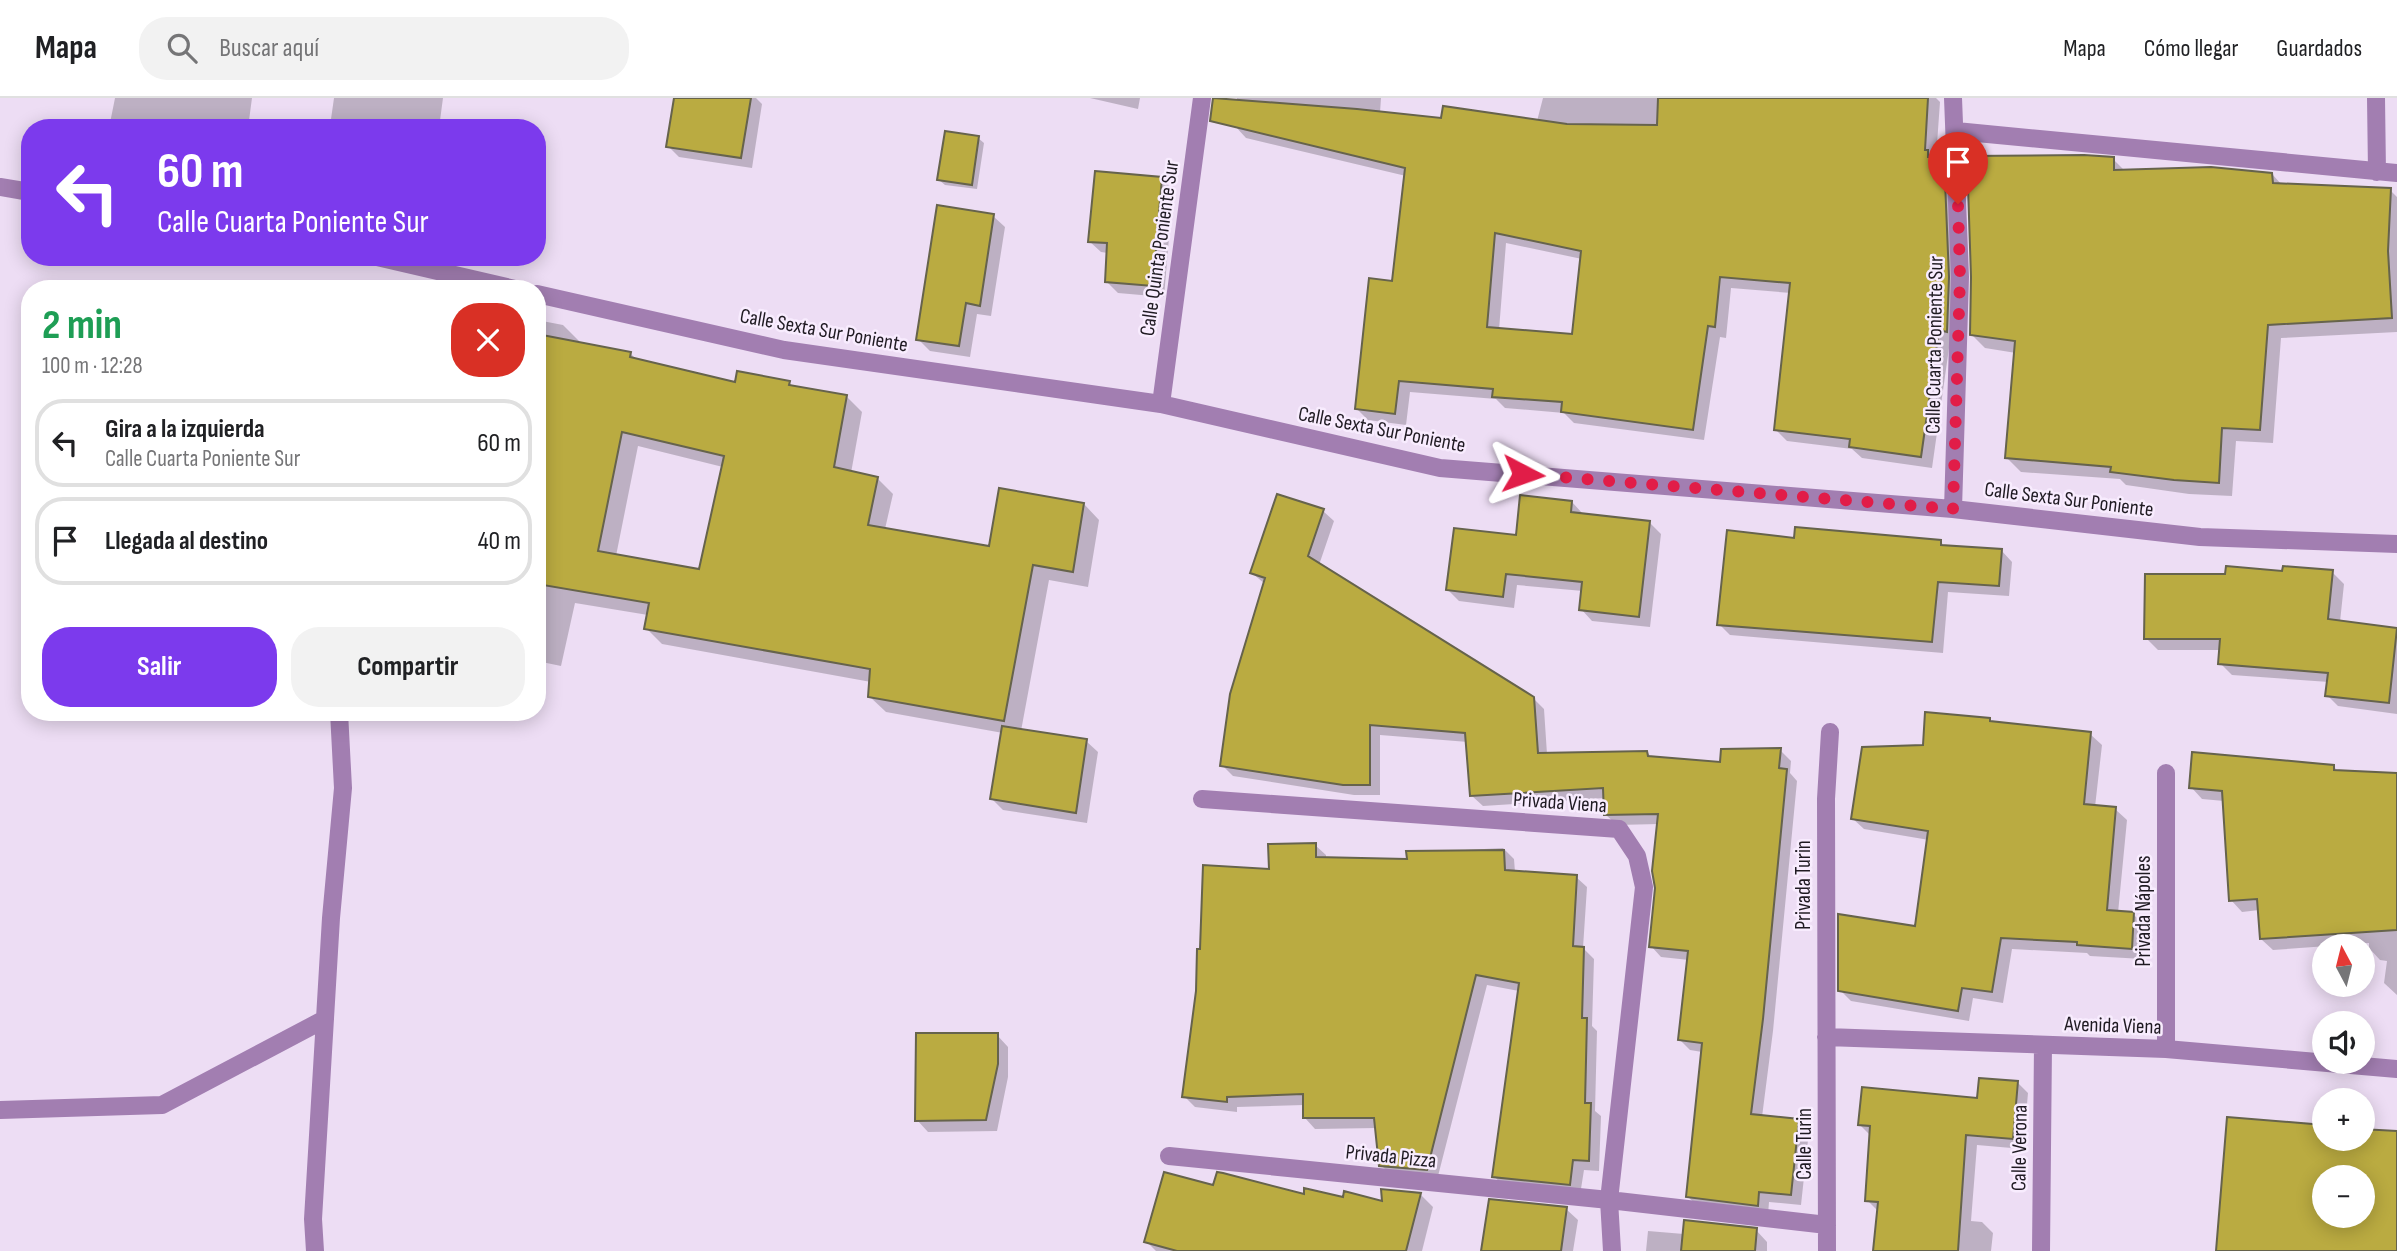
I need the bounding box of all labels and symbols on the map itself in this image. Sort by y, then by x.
pin [1928,132,1988,204]
street label: Calle Quinta Poniente Sur [1135,159,1184,338]
street label: Calle Cuarta Poniente Sur [1920,256,1949,434]
street label: Calle Sexta Sur Poniente [738,303,910,358]
street label: Calle Sexta Sur Poniente [1296,401,1468,458]
position arrow [1486,437,1560,511]
street label: Calle Sexta Sur Poniente [1983,477,2155,522]
street label: Privada Viena [1512,787,1608,818]
street label: Privada Turin [1791,840,1816,930]
street label: Privada Nápoles [2131,856,2156,966]
north arrow [2312,934,2375,998]
street label: Avenida Viena [2063,1011,2162,1040]
street label: Calle Verona [2006,1105,2033,1191]
street label: Calle Turin [1792,1108,1817,1180]
street label: Privada Pizza [1344,1139,1437,1174]

